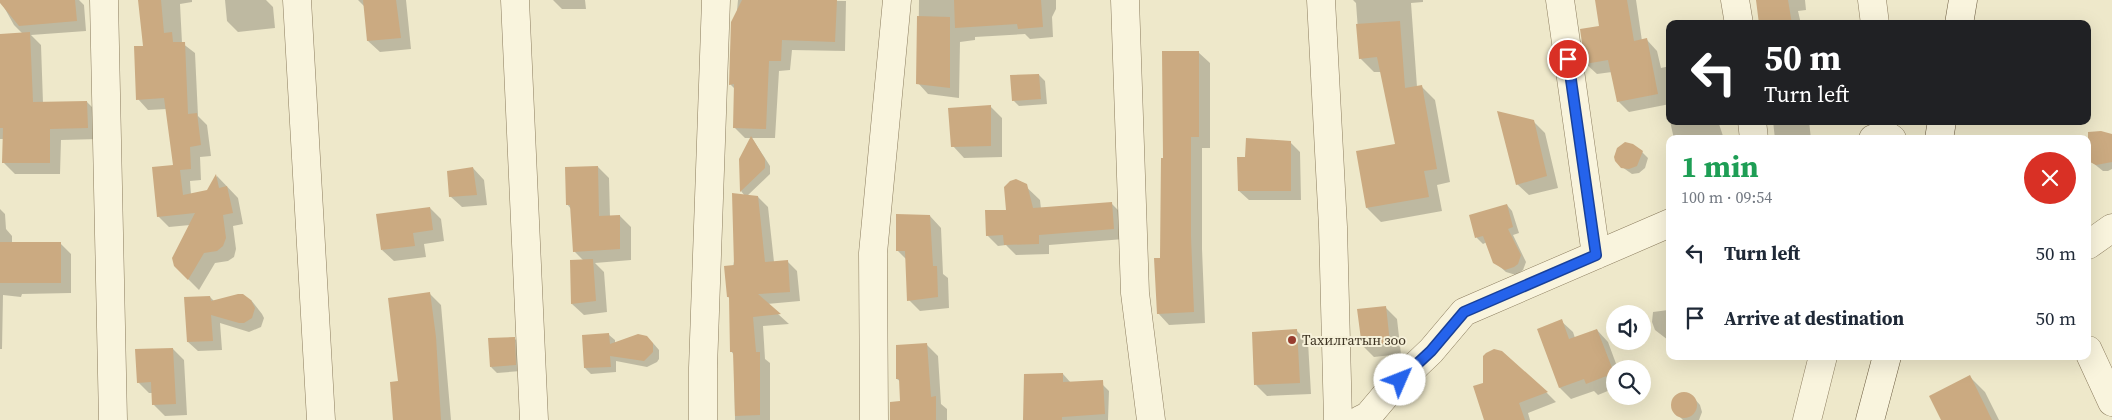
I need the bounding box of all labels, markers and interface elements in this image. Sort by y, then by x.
text: 50 m [1764,34,1841,82]
pin [1547,38,1589,80]
icon: left [1681,40,1746,105]
icon: arrive [1554,45,1582,73]
text: Turn left [1764,79,1849,109]
text: 1 min [1681,146,1759,187]
button: close [2024,152,2076,204]
text: 100 m · 09:54 [1681,186,1772,208]
icon: left [1681,239,1709,267]
text: Turn left [1724,240,1800,266]
text: 50 m [2035,240,2076,266]
icon: arrive [1681,304,1709,332]
map controls [1606,305,1651,405]
button: sound [1606,305,1651,350]
text: Arrive at destination [1724,305,1904,331]
text: 50 m [2035,305,2076,331]
place label: Тахилгатын зоо [1302,330,1406,350]
marker: Тахилгатын зоо [1286,334,1298,346]
position arrow [1373,353,1425,405]
button: search [1606,360,1651,405]

